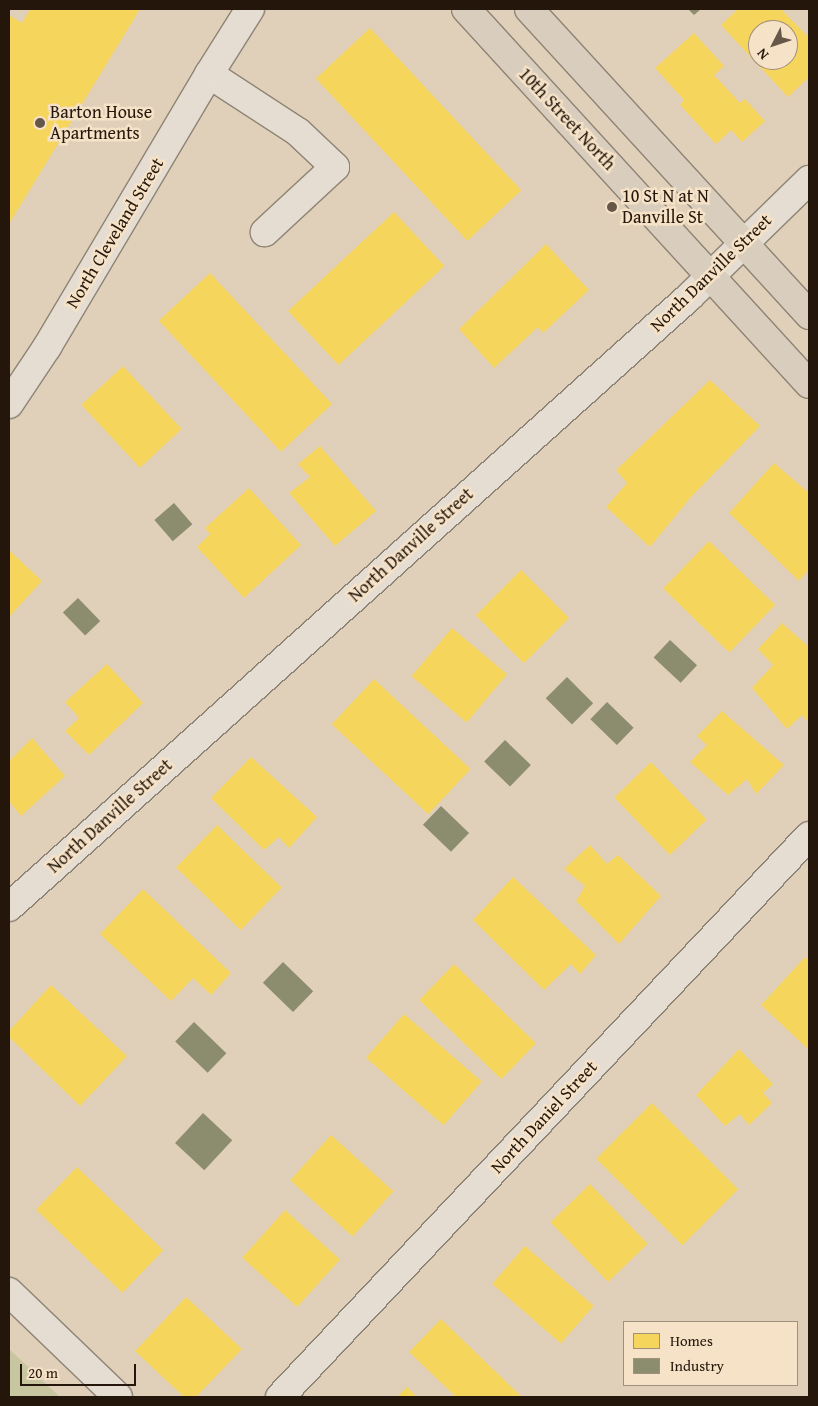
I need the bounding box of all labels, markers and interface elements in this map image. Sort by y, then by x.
north arrow [748,20,798,70]
text: N [752,44,773,64]
street label: 10th Street North [514,63,620,175]
place label: Barton House Apartments [50,102,152,144]
marker: Barton House Apartments [34,117,46,129]
street label: North Cleveland Street [61,154,169,312]
place label: 10 St N at N Danville St [622,186,709,228]
marker: 10 St N at N Danville St [606,201,618,213]
street label: North Danville Street [646,210,776,336]
street label: North Danville Street [344,483,478,607]
street label: North Danville Street [43,754,177,878]
street label: North Daniel Street [486,1056,602,1178]
legend [623,1321,798,1386]
text: Homes [670,1330,713,1351]
scale bar [22,1354,139,1386]
text: Industry [670,1355,724,1376]
text: 20 m [28,1362,58,1383]

